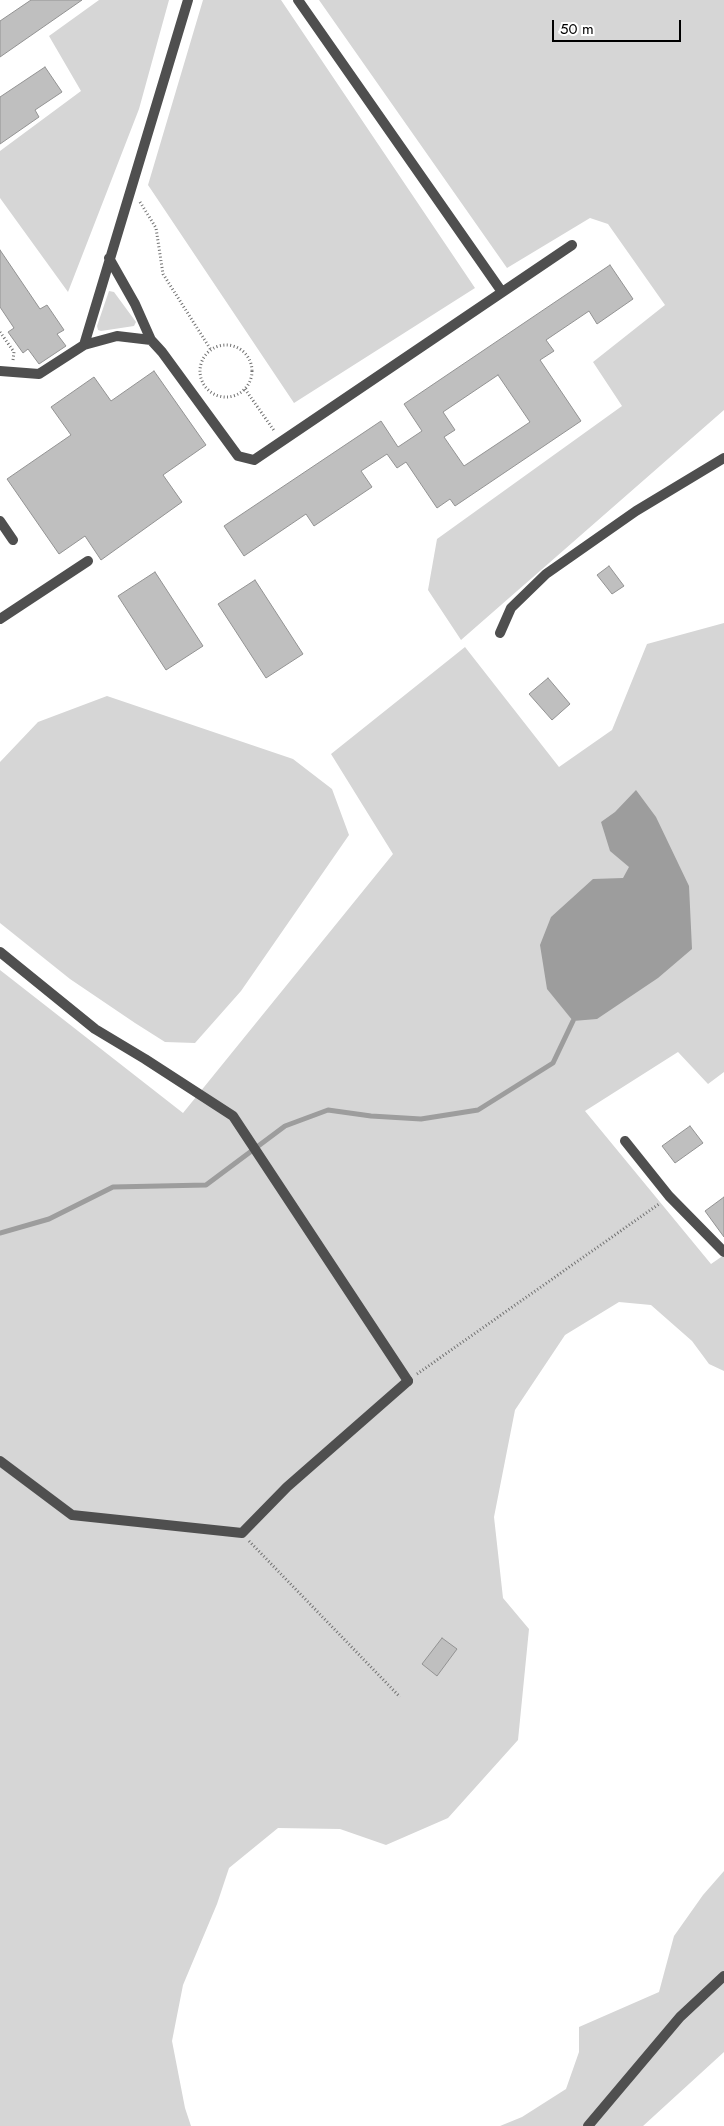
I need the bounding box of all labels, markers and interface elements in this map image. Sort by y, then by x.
scale bar [554,10,683,42]
text: 50 m [560,18,594,40]

